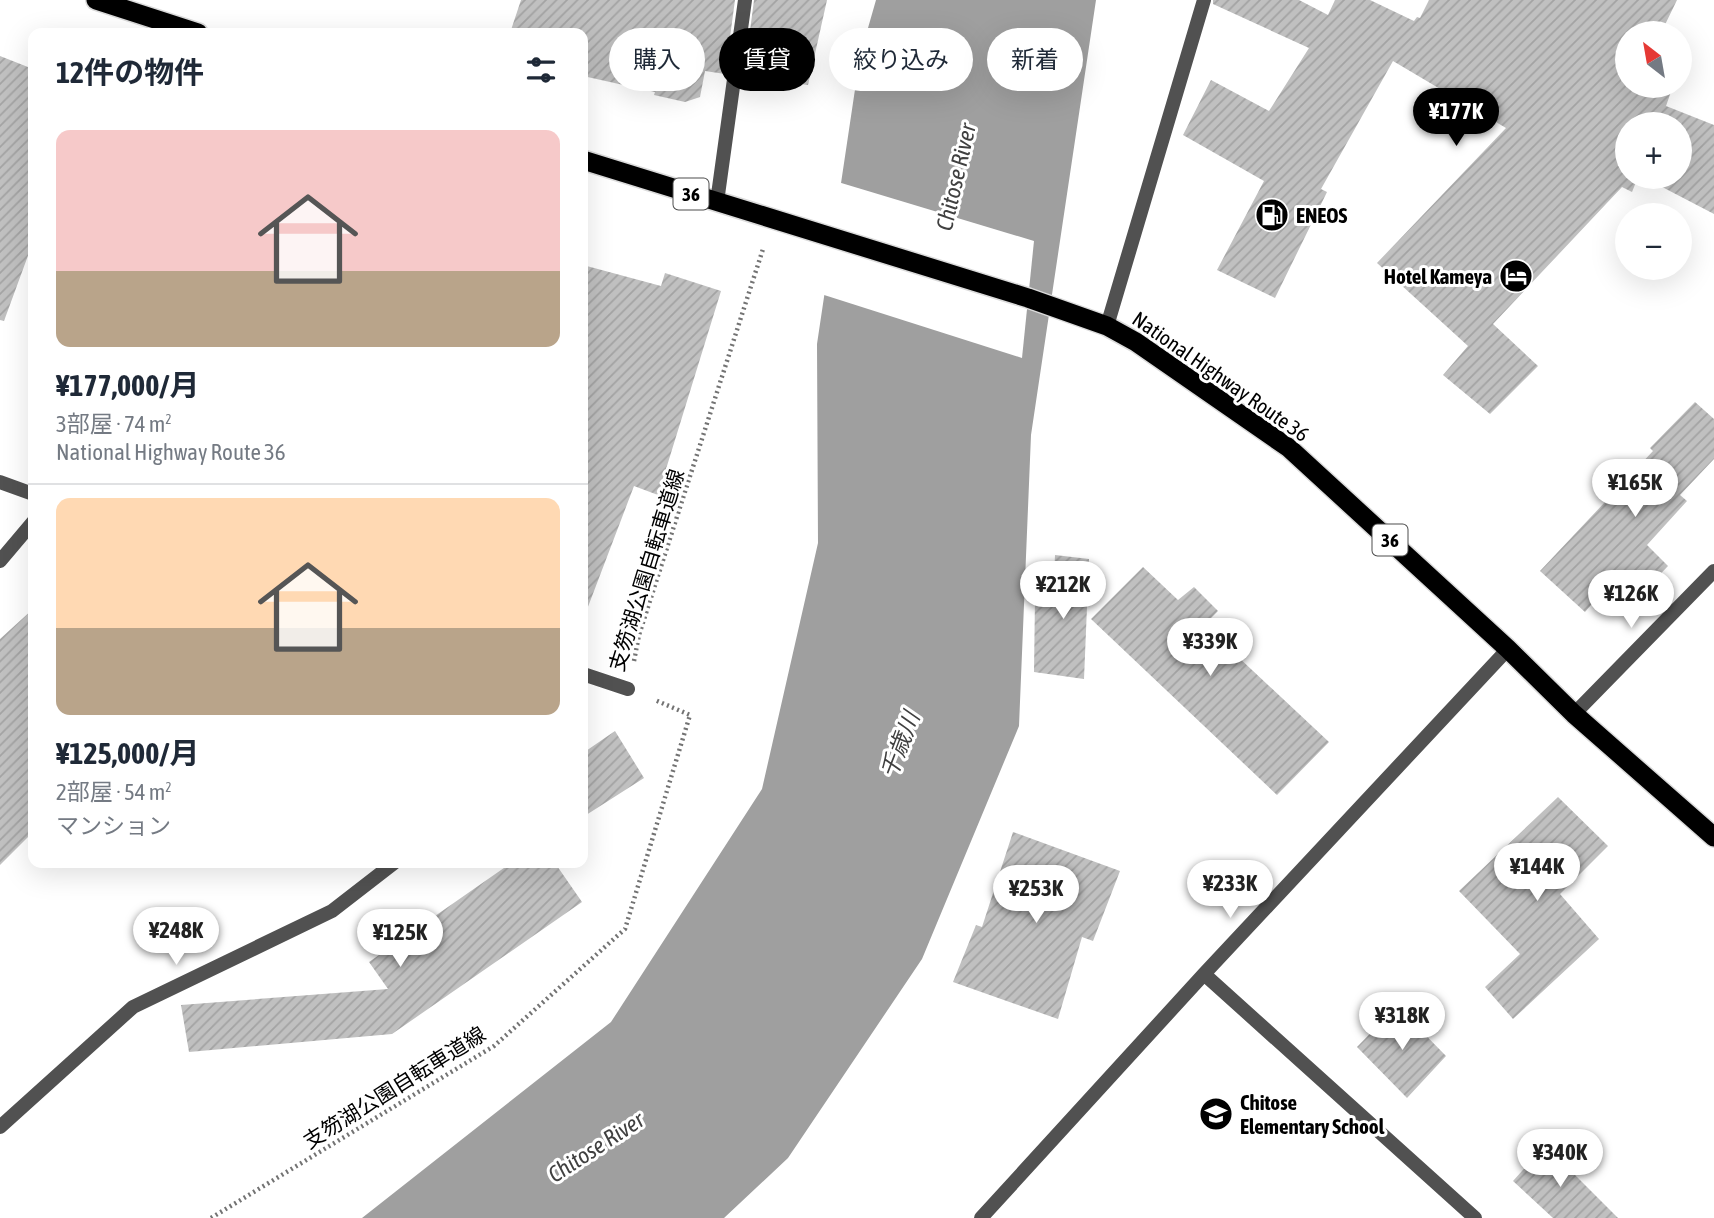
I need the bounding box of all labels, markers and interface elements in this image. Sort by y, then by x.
north arrow [1615,21,1692,98]
map controls [1615,21,1692,280]
chip: 購入 [609,28,705,91]
chip: 賃貸 [719,28,815,91]
chip: 絞り込み [829,28,973,91]
chip: 新着 [987,28,1083,91]
icon: filters [522,51,560,89]
text: 12件の物件 [56,55,204,89]
pin: ¥177K [1407,88,1505,148]
text: ¥177K [1429,98,1483,124]
button: + [1615,112,1692,189]
water label: Chitose River [931,120,981,233]
icon: home [245,176,371,302]
road number: 36 [674,178,708,210]
fuel station icon: ENEOS [1253,196,1291,234]
place label: ENEOS [1296,203,1348,227]
button: − [1615,203,1692,280]
hotel icon: Hotel Kameya [1497,257,1535,295]
place label: Hotel Kameya [1384,264,1492,288]
street label: National Highway Route 36 [1128,306,1314,446]
text: ¥177,000/月 [56,368,199,402]
text: 3部屋 · 74 m² [56,411,172,437]
text: National Highway Route 36 [56,439,286,465]
pin: ¥165K [1586,460,1684,519]
street label: 支笏湖公園自転車道線 [604,466,688,674]
text: ¥165K [1608,469,1662,495]
road number: 36 [1372,524,1408,555]
icon: home [245,544,371,670]
pin: ¥212K [1014,562,1112,621]
pin: ¥126K [1582,570,1680,630]
text: ¥212K [1036,571,1090,597]
text: ¥126K [1604,580,1658,606]
pin: ¥339K [1161,618,1259,678]
text: ¥339K [1183,628,1237,654]
water label: 千歳川 [875,705,926,782]
text: ¥125,000/月 [56,736,199,770]
text: 2部屋 · 54 m² [56,779,172,805]
text: マンション [56,813,171,839]
pin: ¥144K [1488,844,1586,903]
text: ¥144K [1510,853,1564,879]
pin: ¥233K [1181,860,1279,920]
pin: ¥253K [987,866,1085,925]
text: ¥233K [1203,870,1257,896]
text: ¥253K [1009,875,1063,901]
pin: ¥248K [127,908,225,967]
pin: ¥125K [351,909,449,969]
text: ¥248K [149,917,203,943]
text: ¥125K [373,919,427,945]
pin: ¥318K [1353,992,1451,1052]
text: ¥318K [1375,1002,1429,1028]
street label: 支笏湖公園自転車道線 [299,1021,489,1153]
place label: Chitose Elementary School [1240,1090,1385,1138]
school or university icon: Chitose Elementary School [1197,1095,1235,1133]
water label: Chitose River [543,1106,650,1188]
pin: ¥340K [1511,1130,1609,1189]
text: ¥340K [1533,1139,1587,1165]

